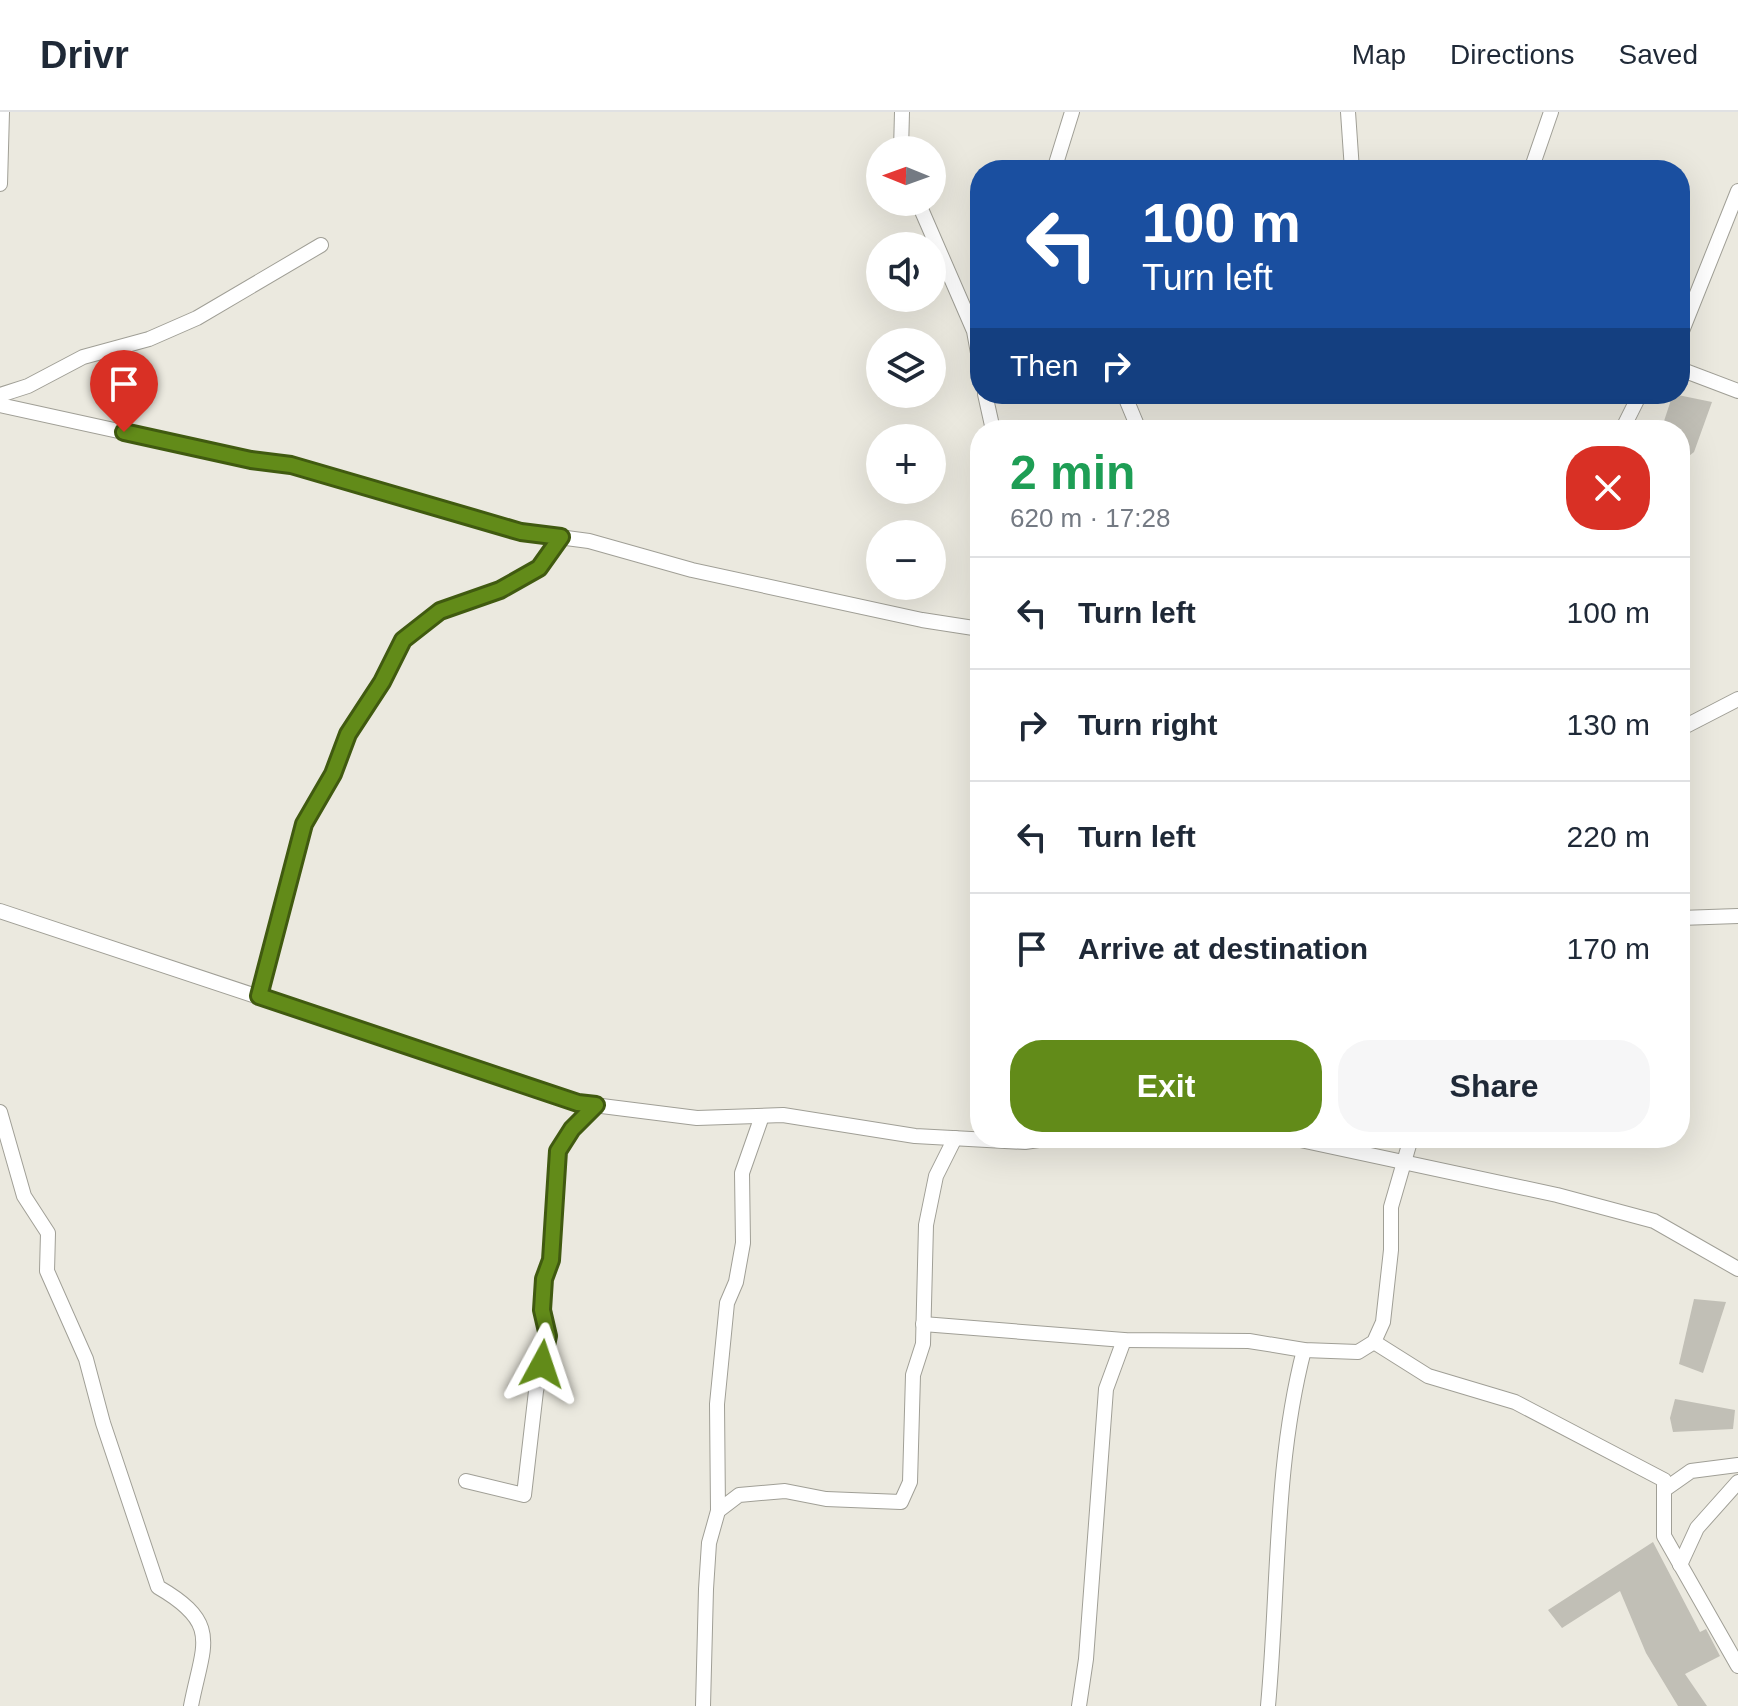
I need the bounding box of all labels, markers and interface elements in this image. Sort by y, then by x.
text: Drivr [40,34,129,76]
text: Map [1352,39,1406,70]
text: Directions [1450,39,1575,70]
text: Saved [1619,39,1698,70]
north arrow [866,136,946,216]
map controls [866,136,946,600]
text: 100 m [1142,191,1301,254]
icon: left [1010,192,1114,296]
button: sound [866,232,946,312]
text: Turn left [1142,257,1273,298]
button: layers [866,328,946,408]
icon: right [1094,344,1138,388]
text: Then [1010,349,1078,382]
pin [90,350,158,432]
icon: arrive [102,362,146,406]
button: + [866,424,946,504]
text: 2 min [1010,446,1135,499]
button: close [1566,446,1650,530]
text: 620 m · 17:28 [1010,503,1170,533]
button: − [866,520,946,600]
icon: left [1010,591,1054,635]
text: Turn left [1078,596,1196,629]
text: 100 m [1567,596,1650,629]
icon: right [1010,703,1054,747]
text: Turn right [1078,708,1217,741]
text: 130 m [1567,708,1650,741]
icon: left [1010,815,1054,859]
text: Turn left [1078,820,1196,853]
text: 220 m [1567,820,1650,853]
icon: arrive [1010,927,1054,971]
text: Arrive at destination [1078,932,1368,965]
text: 170 m [1567,932,1650,965]
button: Exit [1010,1040,1322,1132]
button: Share [1338,1040,1650,1132]
position arrow [500,1322,584,1406]

